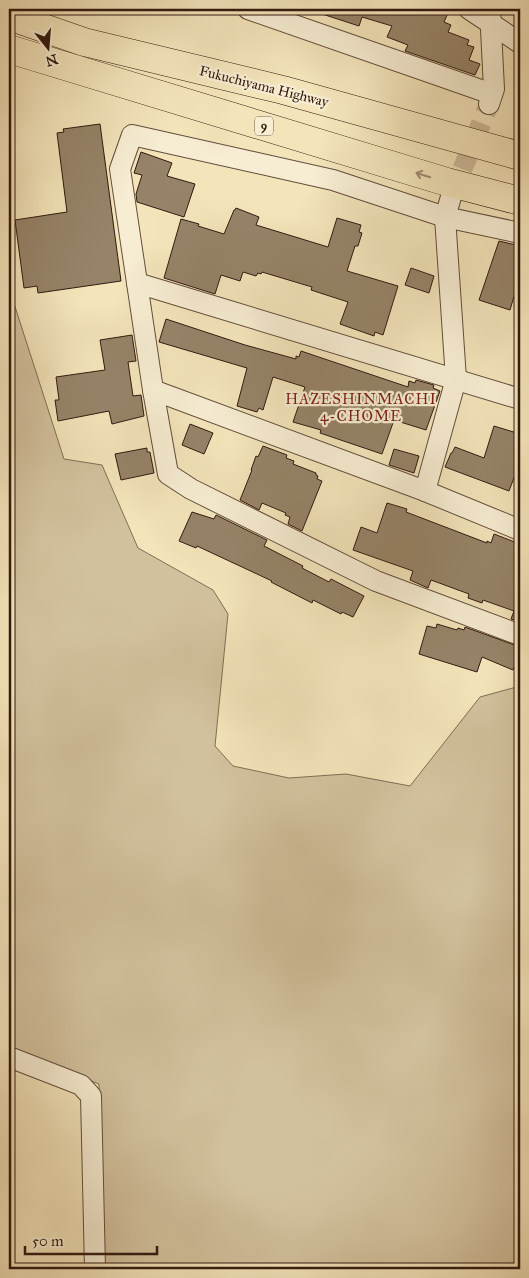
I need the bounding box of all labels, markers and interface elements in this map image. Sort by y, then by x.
north arrow [22,22,72,72]
text: N [43,50,60,70]
street label: Fukuchiyama Highway [198,62,331,111]
road number: 9 [255,116,273,136]
one-way arrow [415,169,431,179]
district label: HAZESHINMACHI 4-CHOME [285,390,437,425]
scale bar [25,1223,158,1255]
text: 50 m [32,1232,64,1250]

